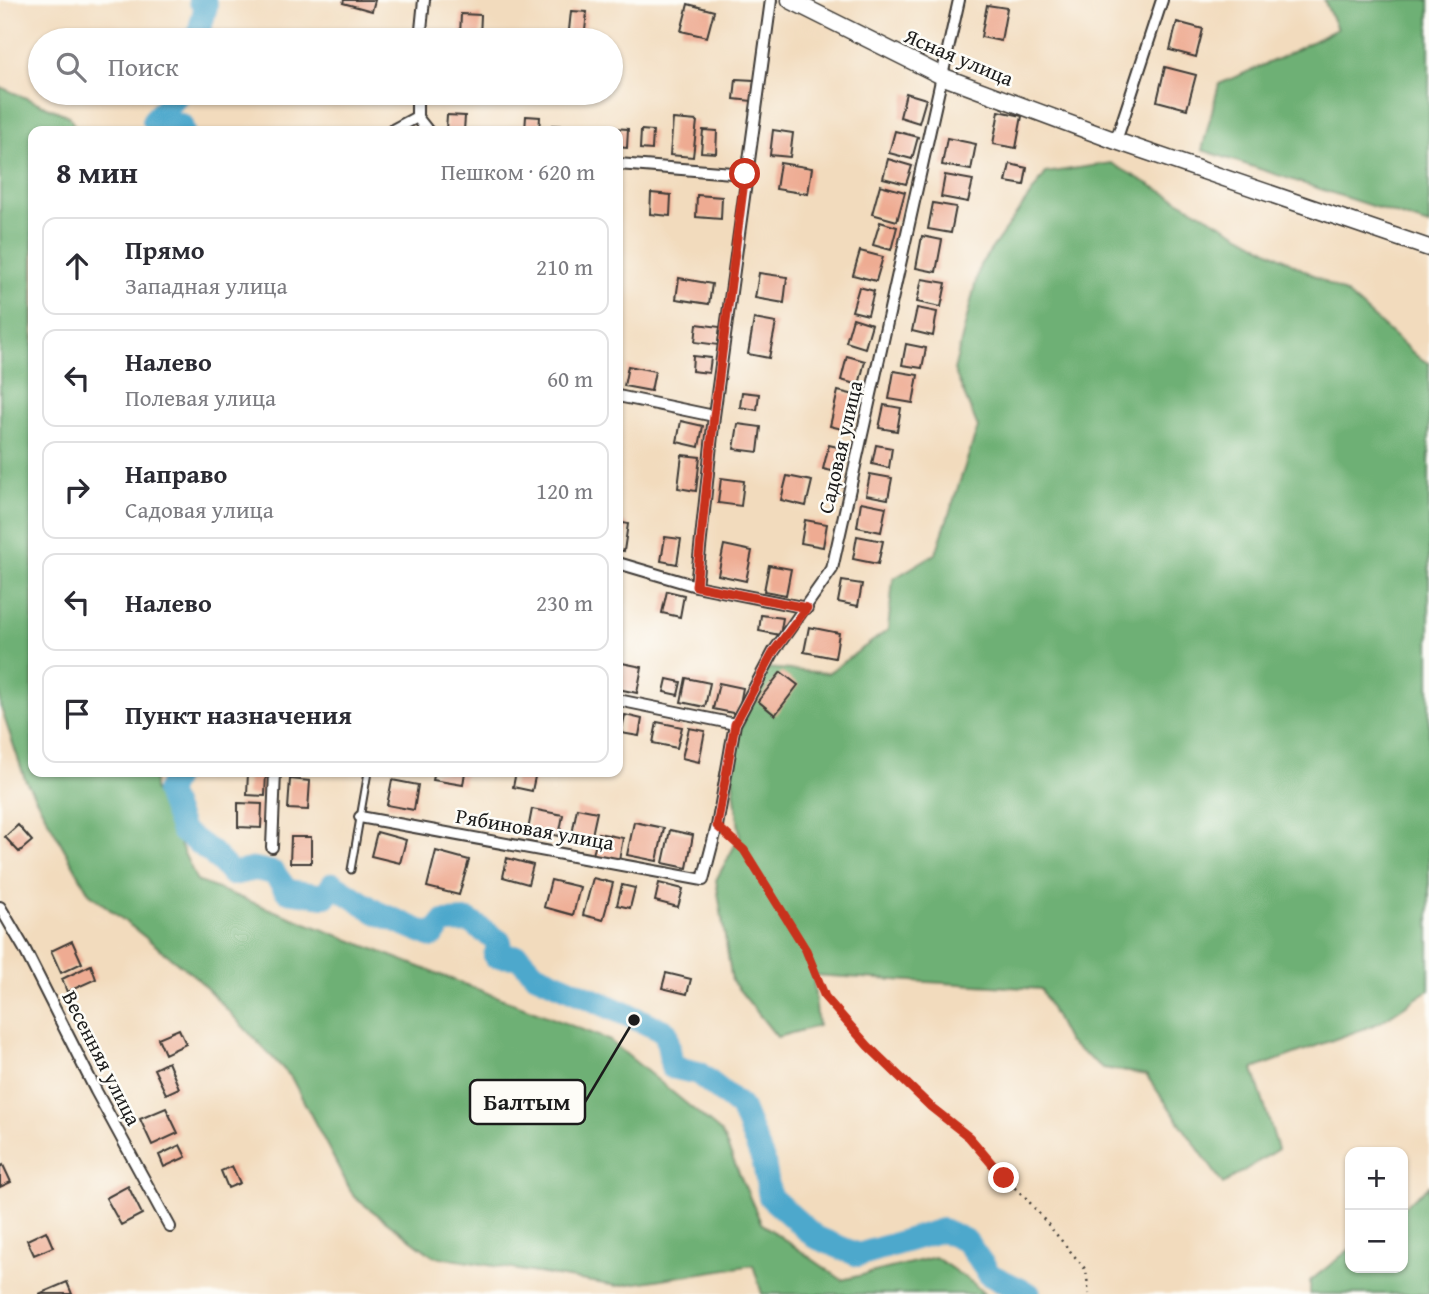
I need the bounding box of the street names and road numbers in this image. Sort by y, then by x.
street label: Ясная улица [899,20,1018,94]
street label: Садовая улица [810,377,870,517]
street label: Рябиновая улица [453,800,617,858]
street label: Весенняя улица [55,985,149,1131]

